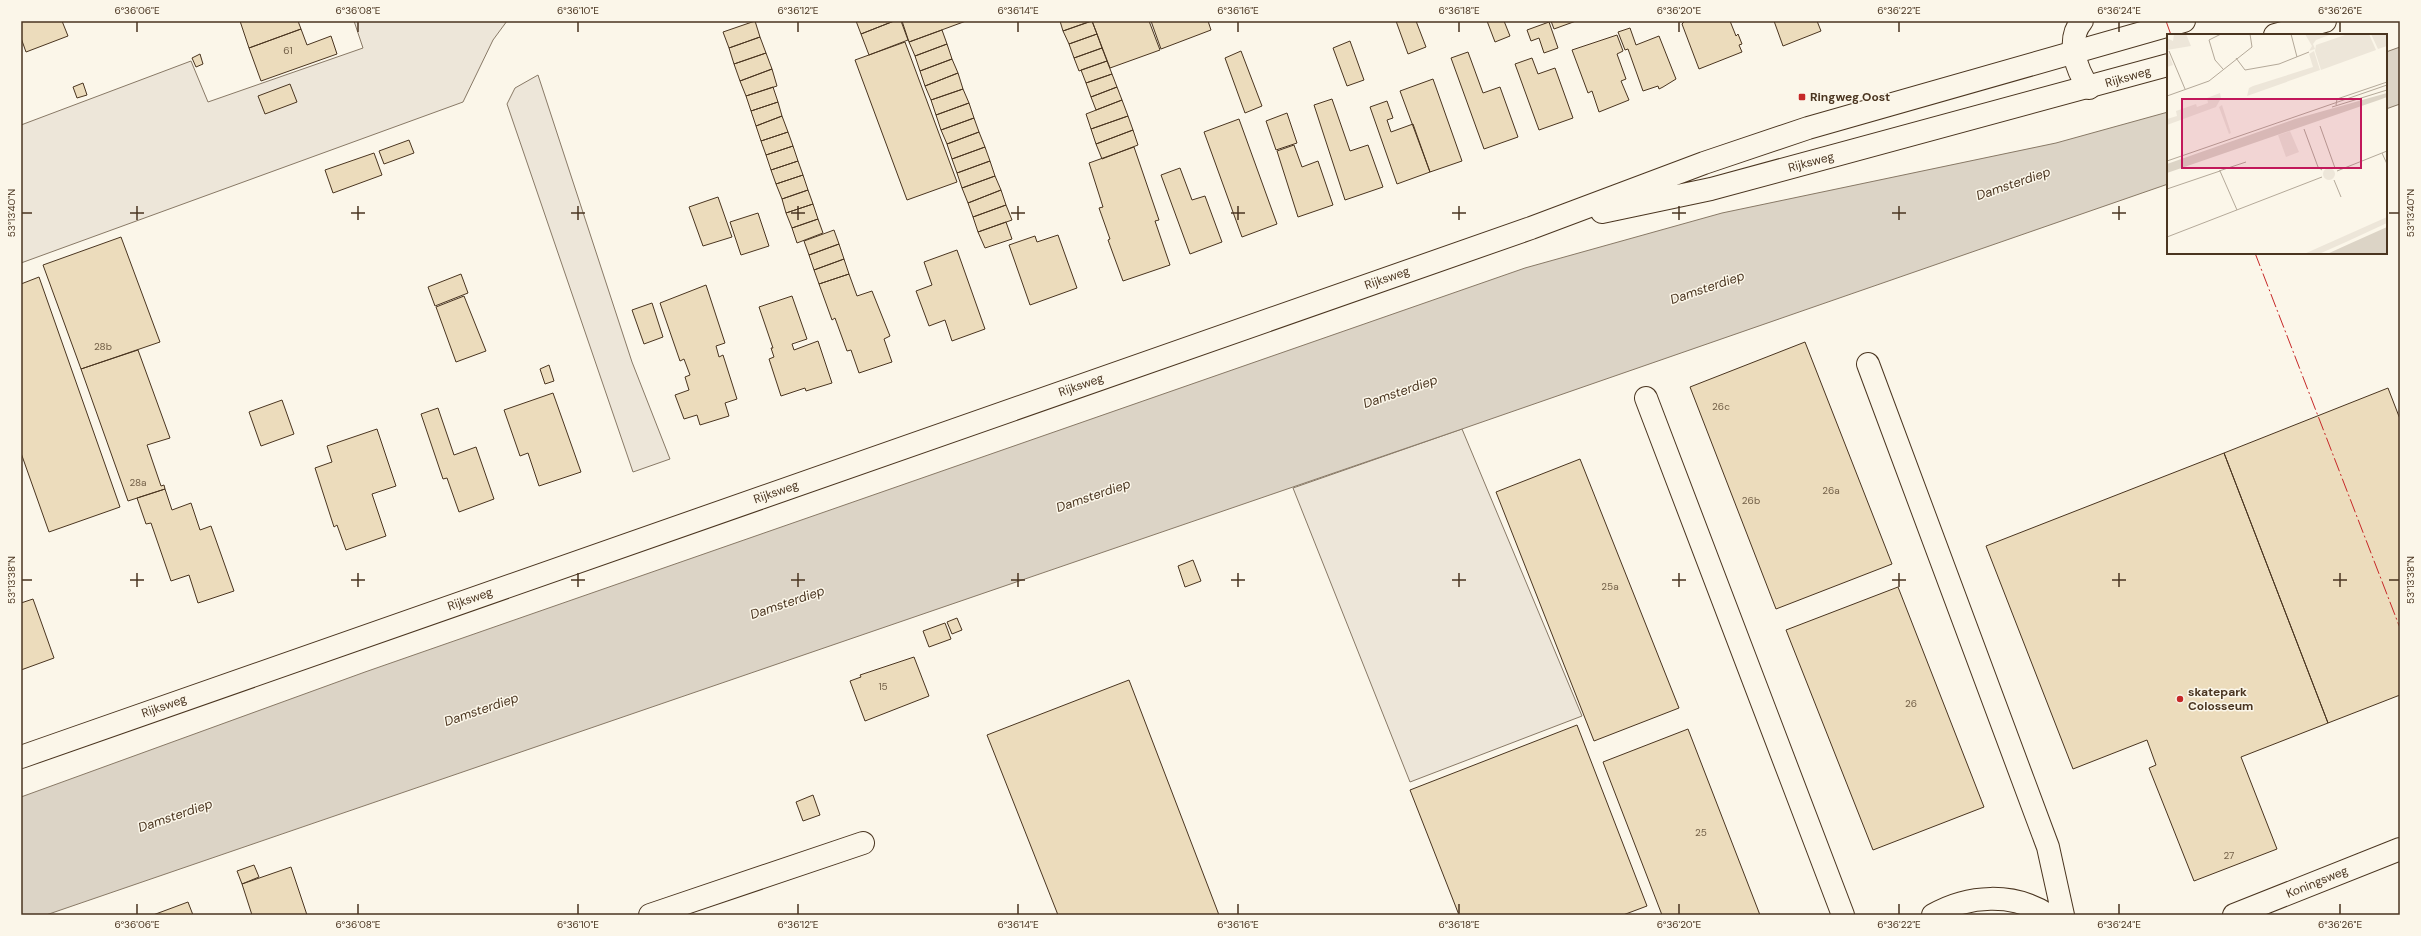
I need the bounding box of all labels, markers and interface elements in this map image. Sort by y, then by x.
text: 6°36'06"E [114,4,160,17]
text: 6°36'08"E [336,4,381,17]
text: 6°36'10"E [557,4,599,17]
text: 6°36'12"E [778,4,819,17]
text: 6°36'14"E [997,4,1039,17]
text: 6°36'16"E [1217,4,1259,17]
text: 6°36'18"E [1438,4,1480,17]
text: 6°36'20"E [1657,4,1702,17]
text: 6°36'22"E [1877,4,1921,17]
text: 6°36'24"E [2097,4,2141,17]
text: 6°36'26"E [2318,4,2362,17]
inset map [2167,34,2387,254]
house number: 61 [283,44,293,57]
street label: Rijksweg [2103,63,2153,91]
place label: Ringweg Oost [1810,89,1890,105]
marker: Ringweg Oost [1797,92,1807,102]
street label: Rijksweg [1786,148,1836,176]
water label: Damsterdiep [1974,163,2053,204]
text: 53°13'40"N [5,189,18,237]
text: 53°13'40"N [2404,189,2417,237]
street label: Rijksweg [1362,263,1412,293]
water label: Damsterdiep [1668,267,1747,308]
house number: 28b [94,340,112,353]
street label: Rijksweg [1056,370,1106,400]
water label: Damsterdiep [1361,371,1440,412]
house number: 26c [1712,400,1730,413]
water label: Damsterdiep [1054,475,1133,516]
house number: 28a [129,476,147,489]
street label: Rijksweg [751,477,801,507]
house number: 26a [1822,484,1840,497]
house number: 26b [1742,494,1760,507]
text: 53°13'38"N [5,556,18,604]
text: 53°13'38"N [2404,556,2417,604]
house number: 25a [1601,580,1619,593]
water label: Damsterdiep [748,582,827,623]
street label: Rijksweg [445,584,495,614]
house number: 15 [878,680,888,693]
place label: skatepark Colosseum [2188,684,2253,714]
water label: Damsterdiep [442,689,521,730]
street label: Rijksweg [139,691,189,721]
marker: skatepark Colosseum [2175,694,2185,704]
house number: 26 [1905,697,1917,710]
water label: Damsterdiep [136,795,215,836]
house number: 25 [1695,826,1707,839]
house number: 27 [2224,849,2234,862]
street label: Koningsweg [2284,862,2351,902]
text: 6°36'06"E [114,918,160,931]
text: 6°36'08"E [336,918,381,931]
text: 6°36'10"E [557,918,599,931]
text: 6°36'12"E [778,918,819,931]
text: 6°36'14"E [997,918,1039,931]
text: 6°36'16"E [1217,918,1259,931]
text: 6°36'18"E [1438,918,1480,931]
text: 6°36'20"E [1657,918,1702,931]
text: 6°36'22"E [1877,918,1921,931]
text: 6°36'24"E [2097,918,2141,931]
text: 6°36'26"E [2318,918,2362,931]

